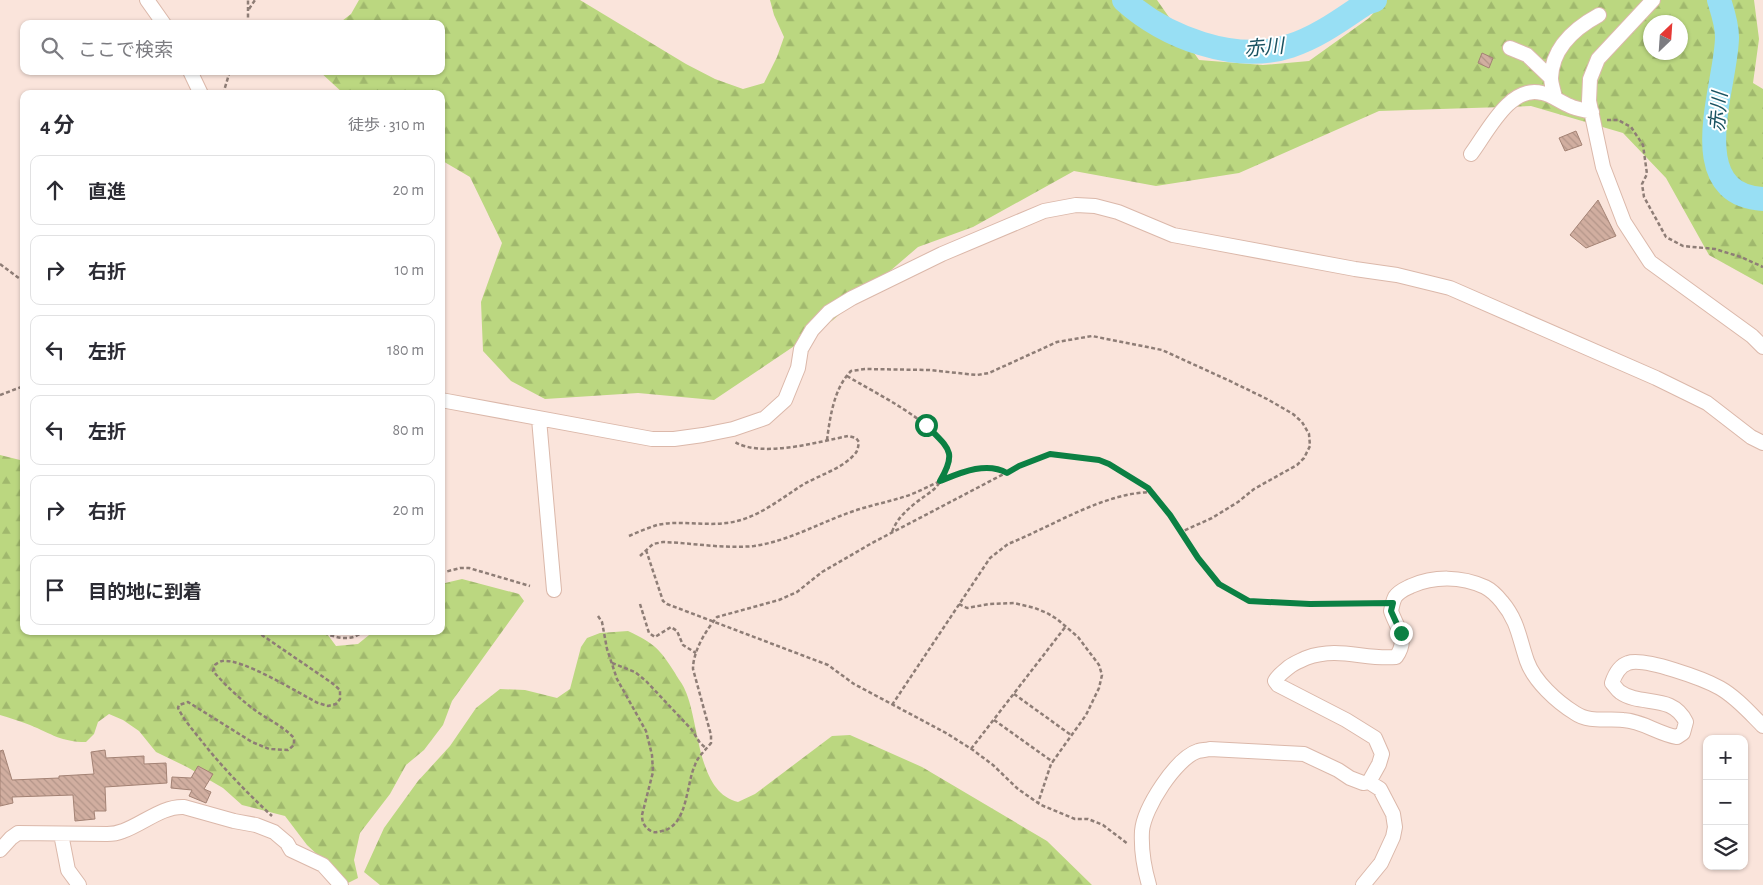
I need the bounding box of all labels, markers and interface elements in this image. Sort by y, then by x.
north arrow [1643,15,1688,60]
search box [20,20,445,75]
icon: search [38,34,66,62]
water label: 赤川 [1243,35,1287,60]
text: ここで検索 [78,41,173,60]
water label: 赤川 [1706,89,1731,133]
text: 4 分 [40,115,75,136]
text: 徒歩 · 310 m [348,117,425,133]
icon: ahead [41,176,69,204]
text: 20 m [393,182,424,198]
text: 直進 [88,183,126,202]
icon: right [41,256,69,284]
text: 10 m [395,262,424,278]
text: 右折 [88,263,126,282]
icon: left [41,336,69,364]
text: 180 m [387,342,424,358]
text: 左折 [88,343,126,362]
route start [915,414,938,437]
icon: left [41,416,69,444]
text: 80 m [393,422,424,438]
text: 左折 [88,423,126,442]
icon: right [41,496,69,524]
text: 20 m [393,502,424,518]
text: 右折 [88,503,126,522]
icon: arrive [41,576,69,604]
text: 目的地に到着 [88,583,202,602]
route end [1390,622,1413,645]
map controls [1703,735,1748,870]
button: + [1703,735,1748,780]
button: − [1703,780,1748,825]
button: layers [1703,825,1748,870]

